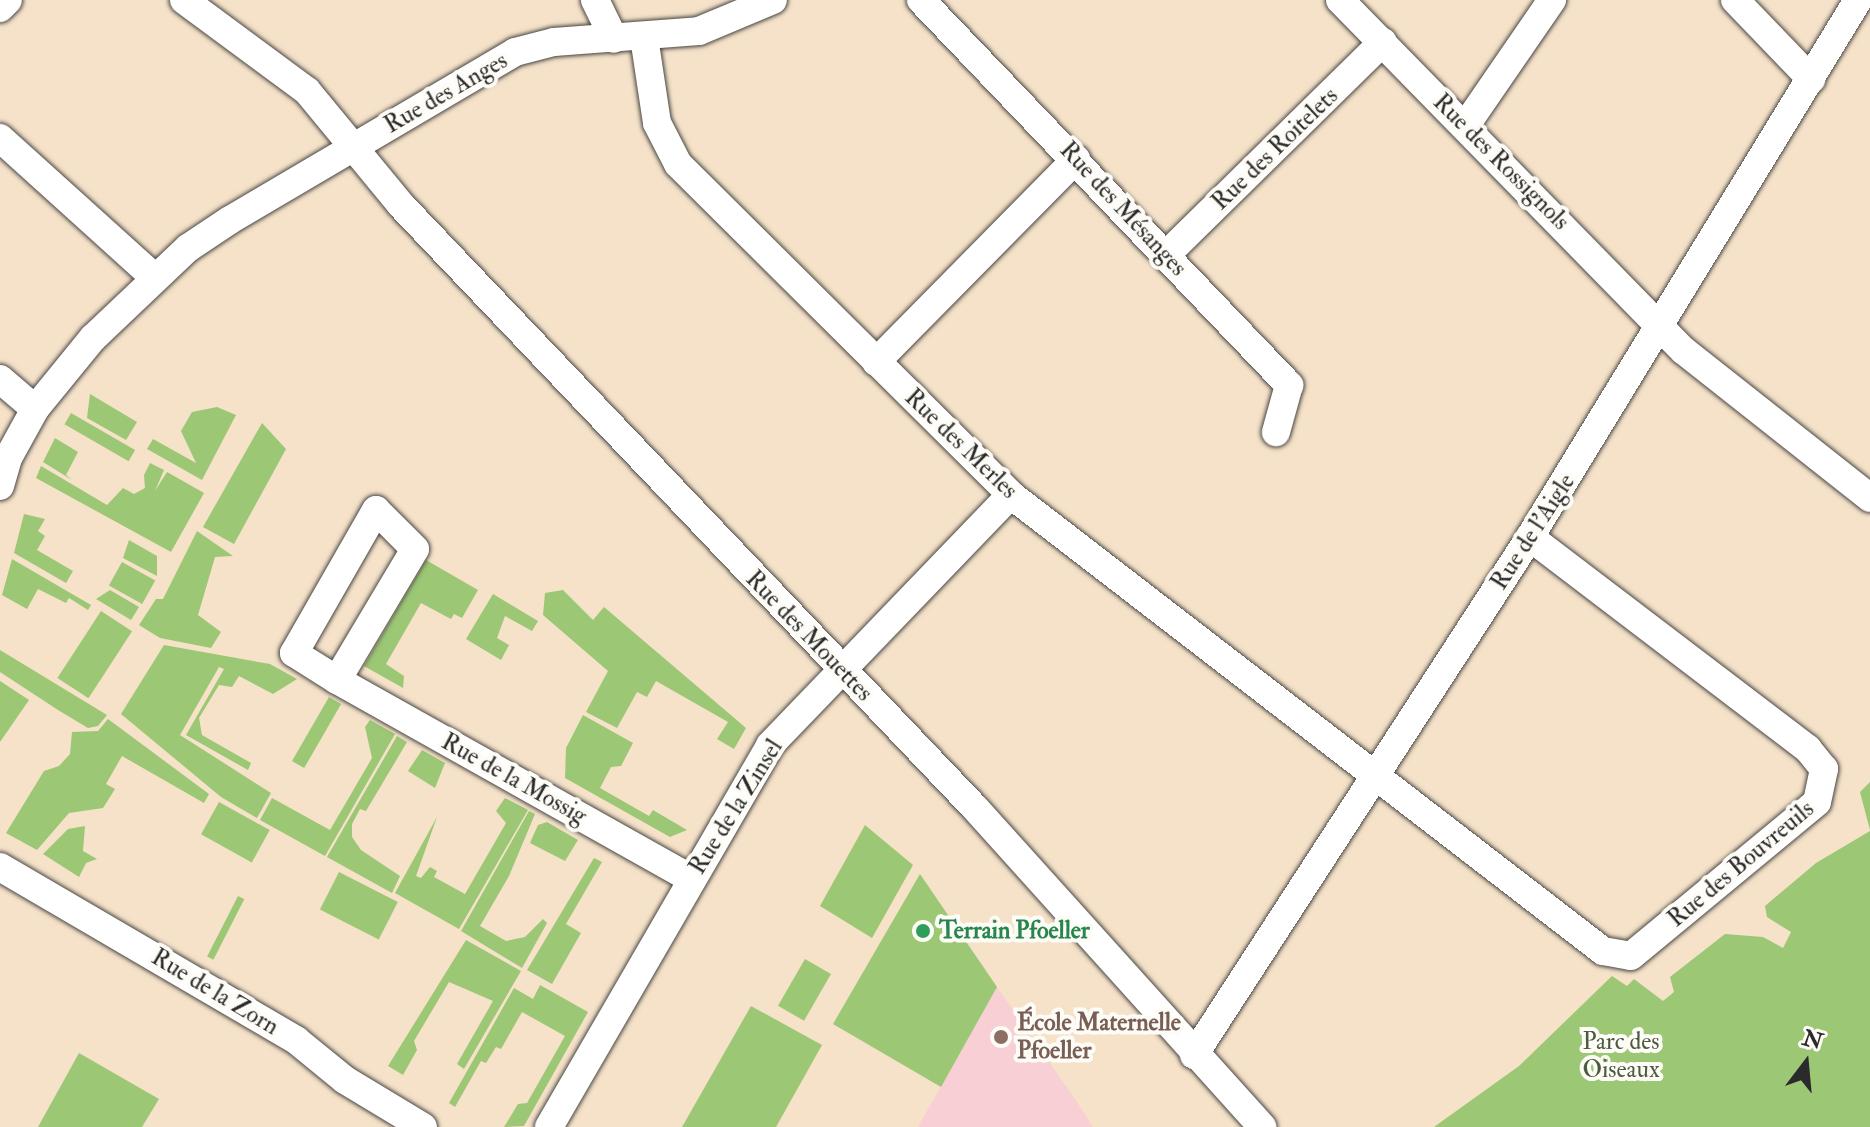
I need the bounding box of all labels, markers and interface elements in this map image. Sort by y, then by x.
street label: Rue des Anges [379,46,513,140]
street label: Rue des Roitelets [1206,82,1344,216]
street label: Rue des Rossignols [1427,88,1575,236]
street label: Rue des Mésanges [1053,136,1193,282]
street label: Rue des Merles [899,383,1023,505]
street label: Rue de l'Aigle [1485,469,1581,595]
street label: Rue des Mouettes [740,565,878,707]
street label: Rue de la Mossig [436,727,592,831]
street label: Rue de la Zinsel [683,734,789,880]
street label: Rue des Bouvreuils [1662,795,1820,933]
place label: Terrain Pfoeller [939,917,1090,945]
marker: Terrain Pfoeller [914,922,932,940]
street label: Rue de la Zorn [146,943,284,1041]
place label: École Maternelle Pfoeller [1017,1009,1181,1065]
north arrow [1766,1023,1846,1103]
text: N [1799,1024,1826,1056]
marker: École Maternelle Pfoeller [992,1028,1010,1046]
park label: Parc des Oiseaux [1582,1028,1660,1084]

